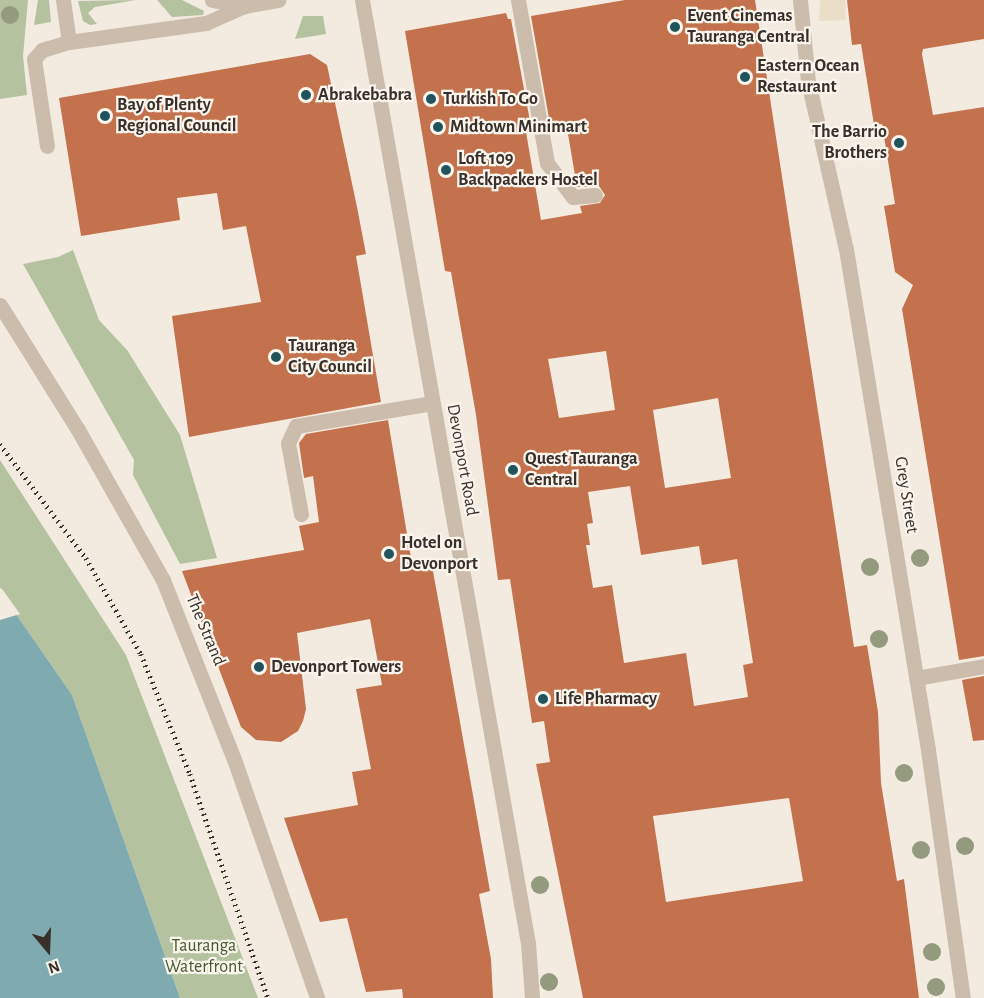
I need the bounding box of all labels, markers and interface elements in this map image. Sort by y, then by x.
place label: Event Cinemas Tauranga Central [687,6,810,48]
marker: Event Cinemas Tauranga Central [668,20,682,34]
place label: Eastern Ocean Restaurant [757,56,859,98]
marker: Eastern Ocean Restaurant [738,70,752,84]
place label: Abrakebabra [318,84,412,106]
marker: Abrakebabra [299,88,313,102]
place label: Turkish To Go [443,88,538,110]
marker: Turkish To Go [424,92,438,106]
place label: Bay of Plenty Regional Council [117,95,237,138]
marker: Bay of Plenty Regional Council [98,109,112,123]
place label: Midtown Minimart [450,116,587,138]
marker: Midtown Minimart [431,120,445,134]
place label: The Barrio Brothers [812,122,887,164]
marker: The Barrio Brothers [892,136,906,150]
place label: Loft 109 Backpackers Hostel [458,149,598,192]
marker: Loft 109 Backpackers Hostel [439,163,453,177]
place label: Tauranga City Council [288,336,372,378]
marker: Tauranga City Council [269,350,283,364]
street label: Devonport Road [442,402,482,518]
place label: Quest Tauranga Central [525,449,638,492]
street label: Grey Street [889,455,923,535]
marker: Quest Tauranga Central [506,463,520,477]
place label: Hotel on Devonport [401,533,478,576]
marker: Hotel on Devonport [382,547,396,561]
street label: The Strand [180,591,230,669]
place label: Devonport Towers [271,656,401,678]
marker: Devonport Towers [252,660,266,674]
place label: Life Pharmacy [555,688,657,710]
marker: Life Pharmacy [536,692,550,706]
north arrow [18,920,78,980]
park label: Tauranga Waterfront [165,936,243,978]
text: N [46,958,62,976]

